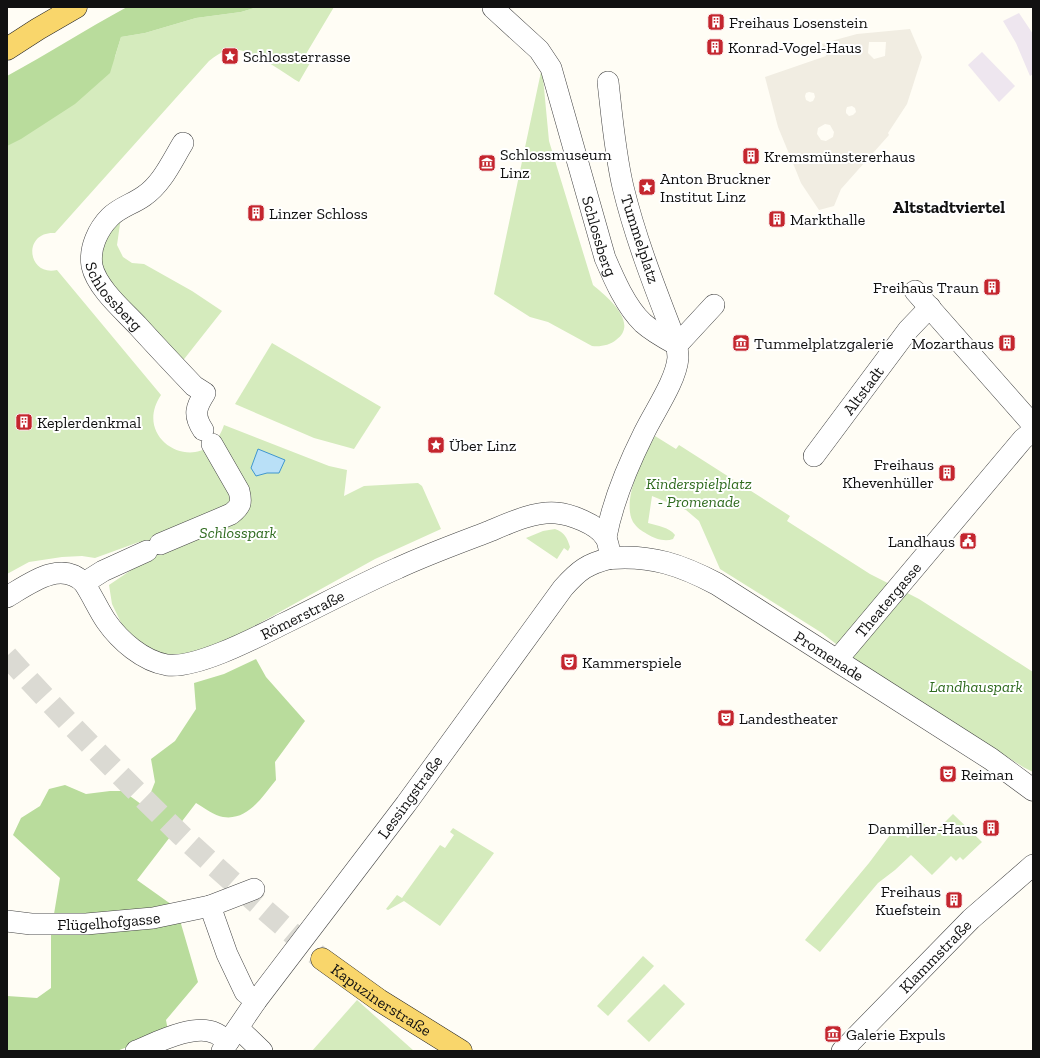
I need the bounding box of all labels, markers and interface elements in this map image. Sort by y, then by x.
building icon: Freihaus Losenstein [706,12,726,32]
place label: Freihaus Losenstein [729,13,869,32]
building icon: Konrad-Vogel-Haus [705,37,725,57]
place label: Konrad-Vogel-Haus [728,38,862,57]
place icon: Schlossterrasse [220,46,240,66]
place label: Schlossterrasse [243,47,351,66]
place label: Schlossmuseum Linz [500,145,612,182]
building icon: Kremsmünstererhaus [741,146,761,166]
place label: Kremsmünstererhaus [764,147,915,166]
museum icon: Schlossmuseum Linz [477,153,497,173]
place label: Anton Bruckner Institut Linz [660,169,771,206]
place icon: Anton Bruckner Institut Linz [637,177,657,197]
street label: Tummelplatz [617,192,663,286]
street label: Schlossberg [578,194,621,279]
district label: Altstadtviertel [893,197,1005,217]
building icon: Linzer Schloss [246,203,266,223]
place label: Linzer Schloss [269,204,368,223]
building icon: Markthalle [767,209,787,229]
place label: Markthalle [790,210,865,229]
street label: Schlossberg [82,260,147,335]
building icon: Freihaus Traun [982,277,1002,297]
place label: Freihaus Traun [873,278,980,297]
museum icon: Tummelplatzgalerie [731,333,751,353]
building icon: Mozarthaus [997,333,1017,353]
place label: Tummelplatzgalerie [754,334,893,353]
place label: Mozarthaus [912,334,994,353]
street label: Altstadt [839,362,887,418]
building icon: Keplerdenkmal [14,412,34,432]
place label: Keplerdenkmal [37,413,141,432]
place icon: Über Linz [426,435,446,455]
place label: Über Linz [449,436,516,455]
place label: Freihaus Khevenhüller [842,455,934,492]
building icon: Freihaus Khevenhüller [937,463,957,483]
park label: Kinderspielplatz - Promenade [646,474,752,511]
park label: Schlosspark [199,523,277,542]
public building icon: Landhaus [958,531,978,551]
place label: Landhaus [888,532,955,551]
street label: Theatergasse [851,558,925,641]
street label: Römerstraße [257,586,347,643]
street label: Promenade [791,627,868,685]
theatre icon: Kammerspiele [559,652,579,672]
place label: Kammerspiele [582,653,681,672]
park label: Landhauspark [929,677,1023,696]
theatre icon: Landestheater [716,708,736,728]
place label: Landestheater [739,709,839,728]
street label: Lessingstraße [374,752,446,842]
theatre icon: Reiman [938,764,958,784]
place label: Reiman [961,765,1014,784]
building icon: Danmiller-Haus [981,818,1001,838]
place label: Danmiller-Haus [868,819,978,838]
place label: Freihaus Kuefstein [875,882,942,919]
building icon: Freihaus Kuefstein [944,890,964,910]
street label: Flügelhofgasse [57,907,162,934]
street label: Klammstraße [895,915,975,997]
street label: Kapuzinerstraße [328,959,435,1040]
museum icon: Galerie Expuls [823,1024,843,1044]
place label: Galerie Expuls [846,1025,946,1044]

